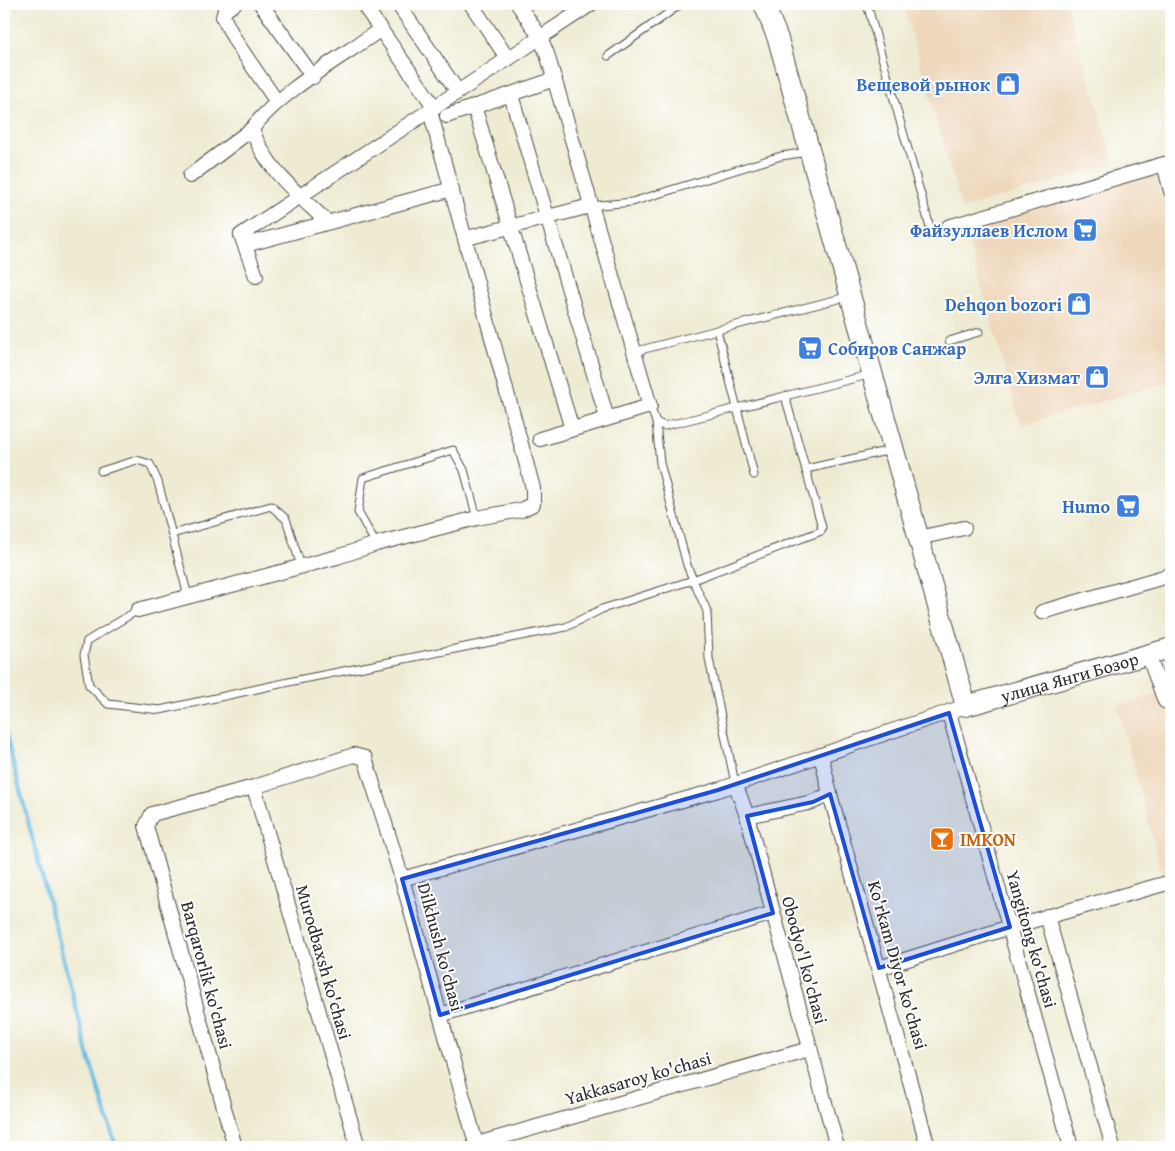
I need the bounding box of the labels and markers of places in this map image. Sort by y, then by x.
place label: Вещевой рынок [856,71,991,98]
shop icon: Вещевой рынок [995,71,1021,97]
place label: Файзуллаев Ислом [910,217,1068,244]
supermarket icon: Файзуллаев Ислом [1072,217,1098,243]
place label: Dehqon bozori [945,291,1062,318]
shop icon: Dehqon bozori [1066,291,1092,317]
supermarket icon: Собиров Санжар [797,335,823,361]
place label: Собиров Санжар [828,335,966,362]
place label: Элга Хизмат [974,364,1080,391]
shop icon: Элга Хизмат [1084,364,1110,390]
place label: Humo [1062,493,1110,520]
supermarket icon: Humo [1115,493,1141,519]
bar icon: IMKON [929,826,955,852]
place label: IMKON [960,826,1016,853]

